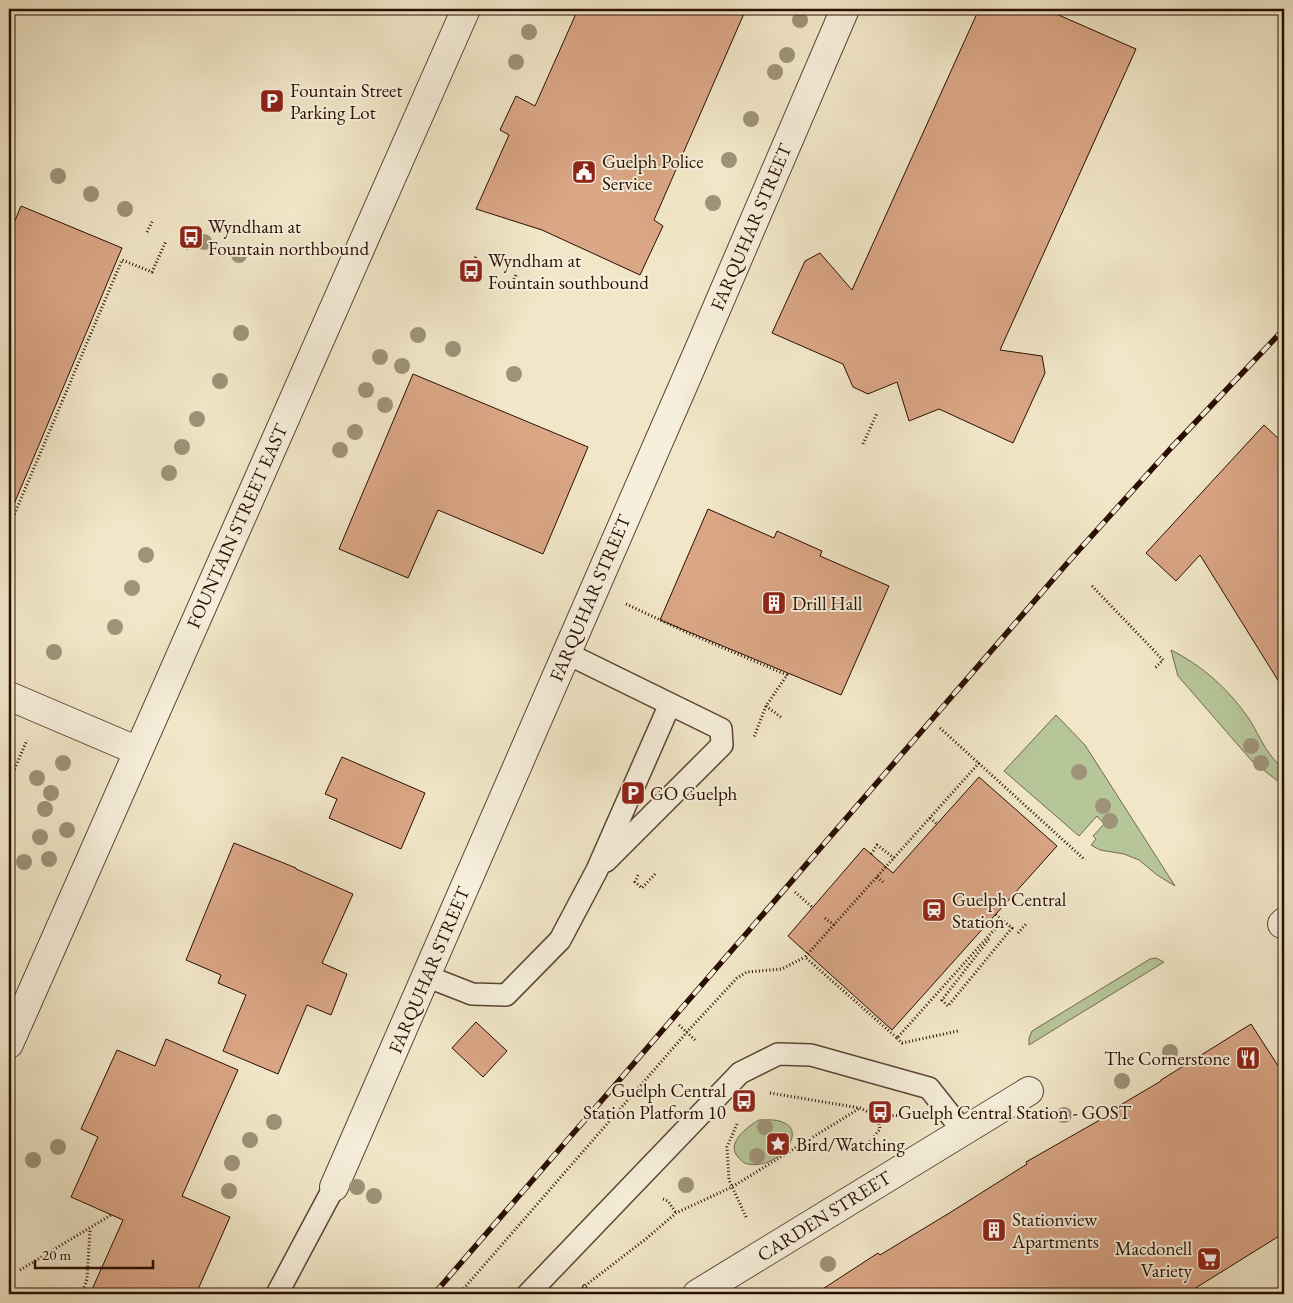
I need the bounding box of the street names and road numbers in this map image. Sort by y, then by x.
street label: FARQUHAR STREET [705,140,798,314]
street label: FOUNTAIN STREET EAST [181,420,294,632]
street label: FARQUHAR STREET [544,511,637,685]
street label: FARQUHAR STREET [383,883,476,1057]
street label: CARDEN STREET [752,1165,896,1267]

